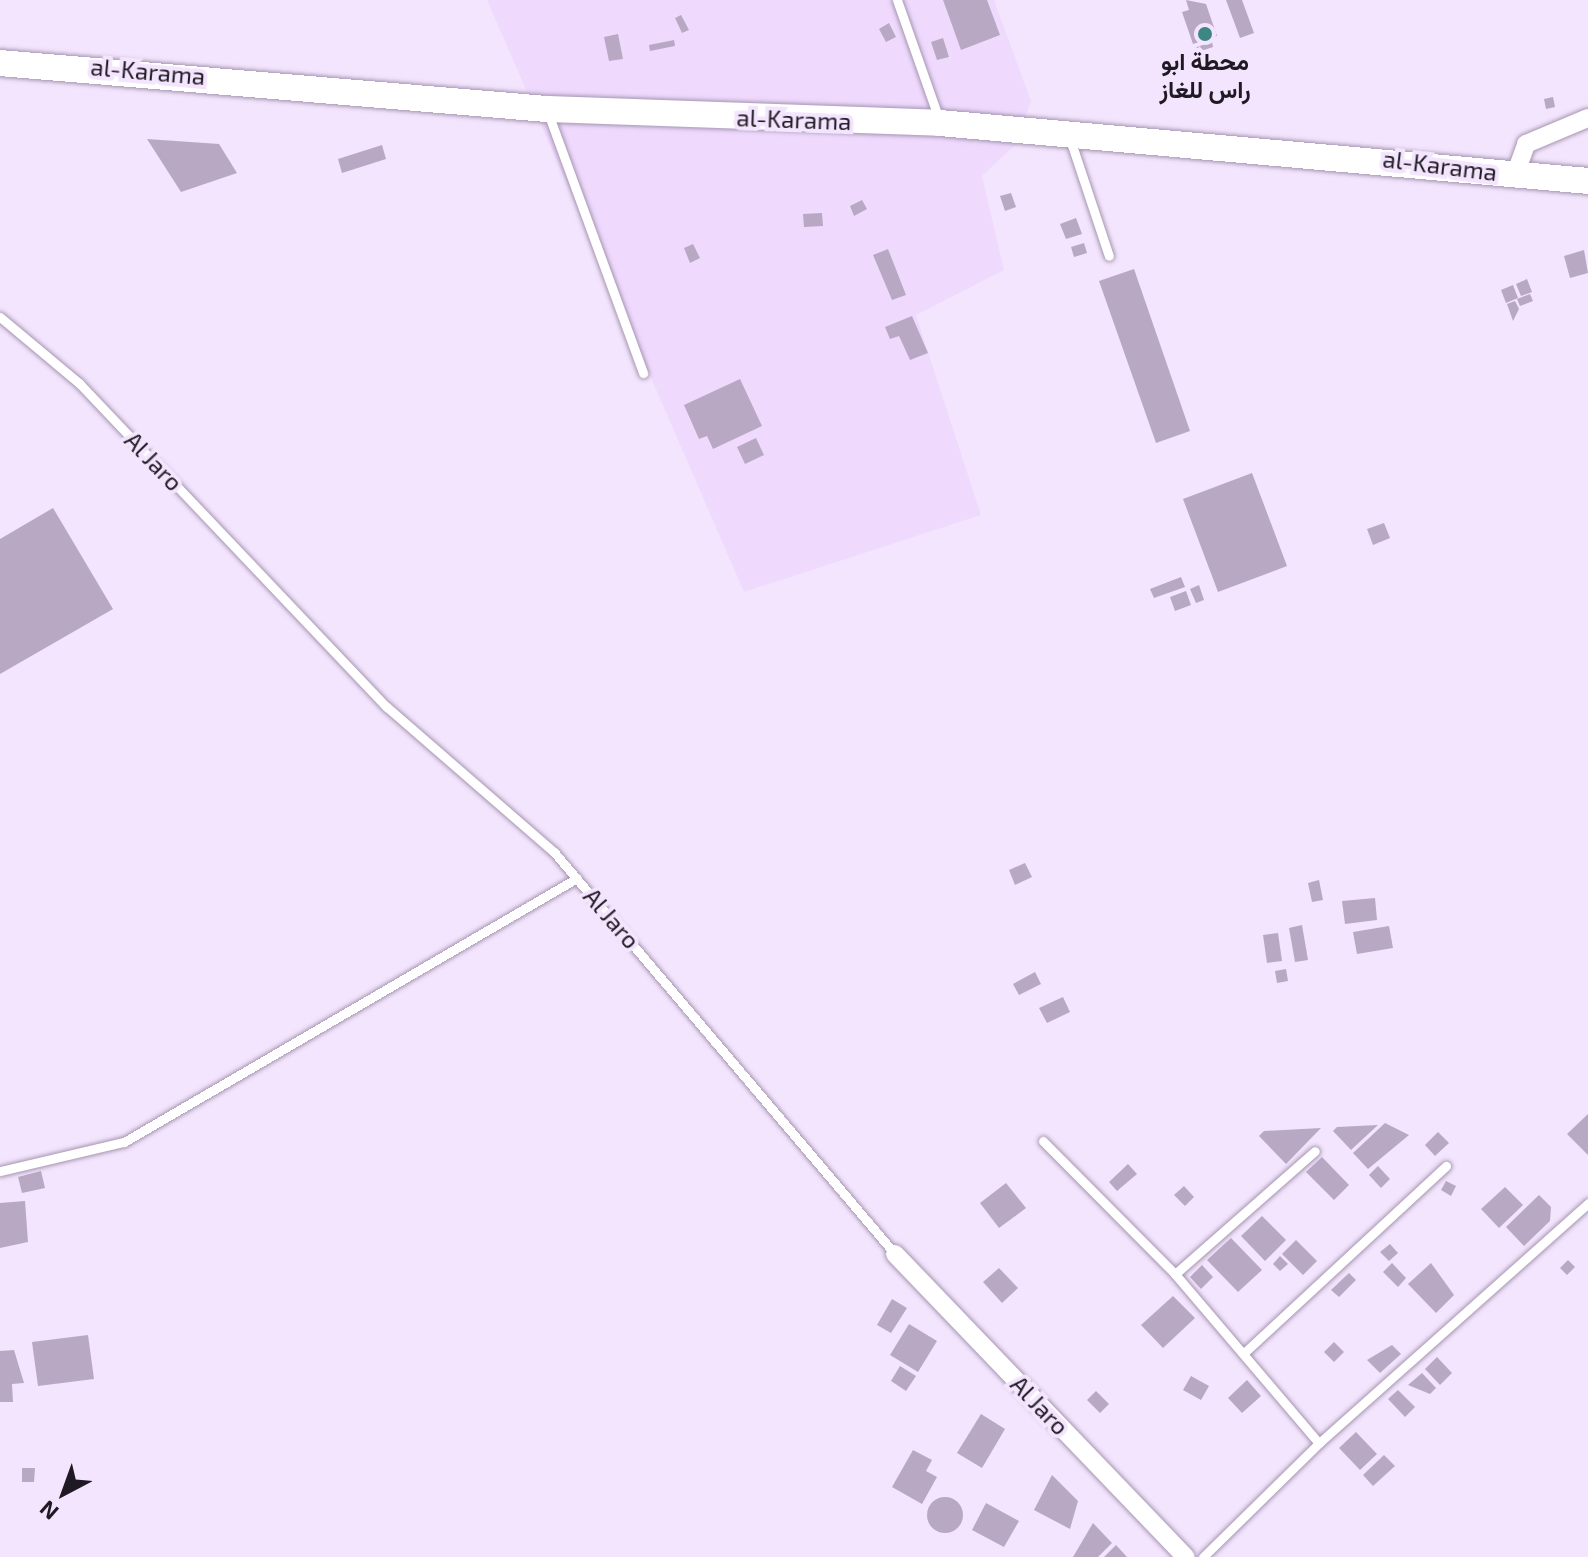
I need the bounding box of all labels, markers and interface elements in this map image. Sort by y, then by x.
marker: محطة ابو راس للغاز [1196,25,1214,43]
place label: محطة ابو راس للغاز [1159,47,1251,103]
street label: al-Karama [89,52,207,90]
street label: al-Karama [736,103,852,135]
street label: al-Karama [1381,144,1499,186]
street label: Al Jaro [119,425,189,497]
street label: Al Jaro [578,882,646,954]
street label: Al Jaro [1005,1369,1075,1441]
north arrow [24,1453,104,1533]
text: N [34,1496,63,1526]

